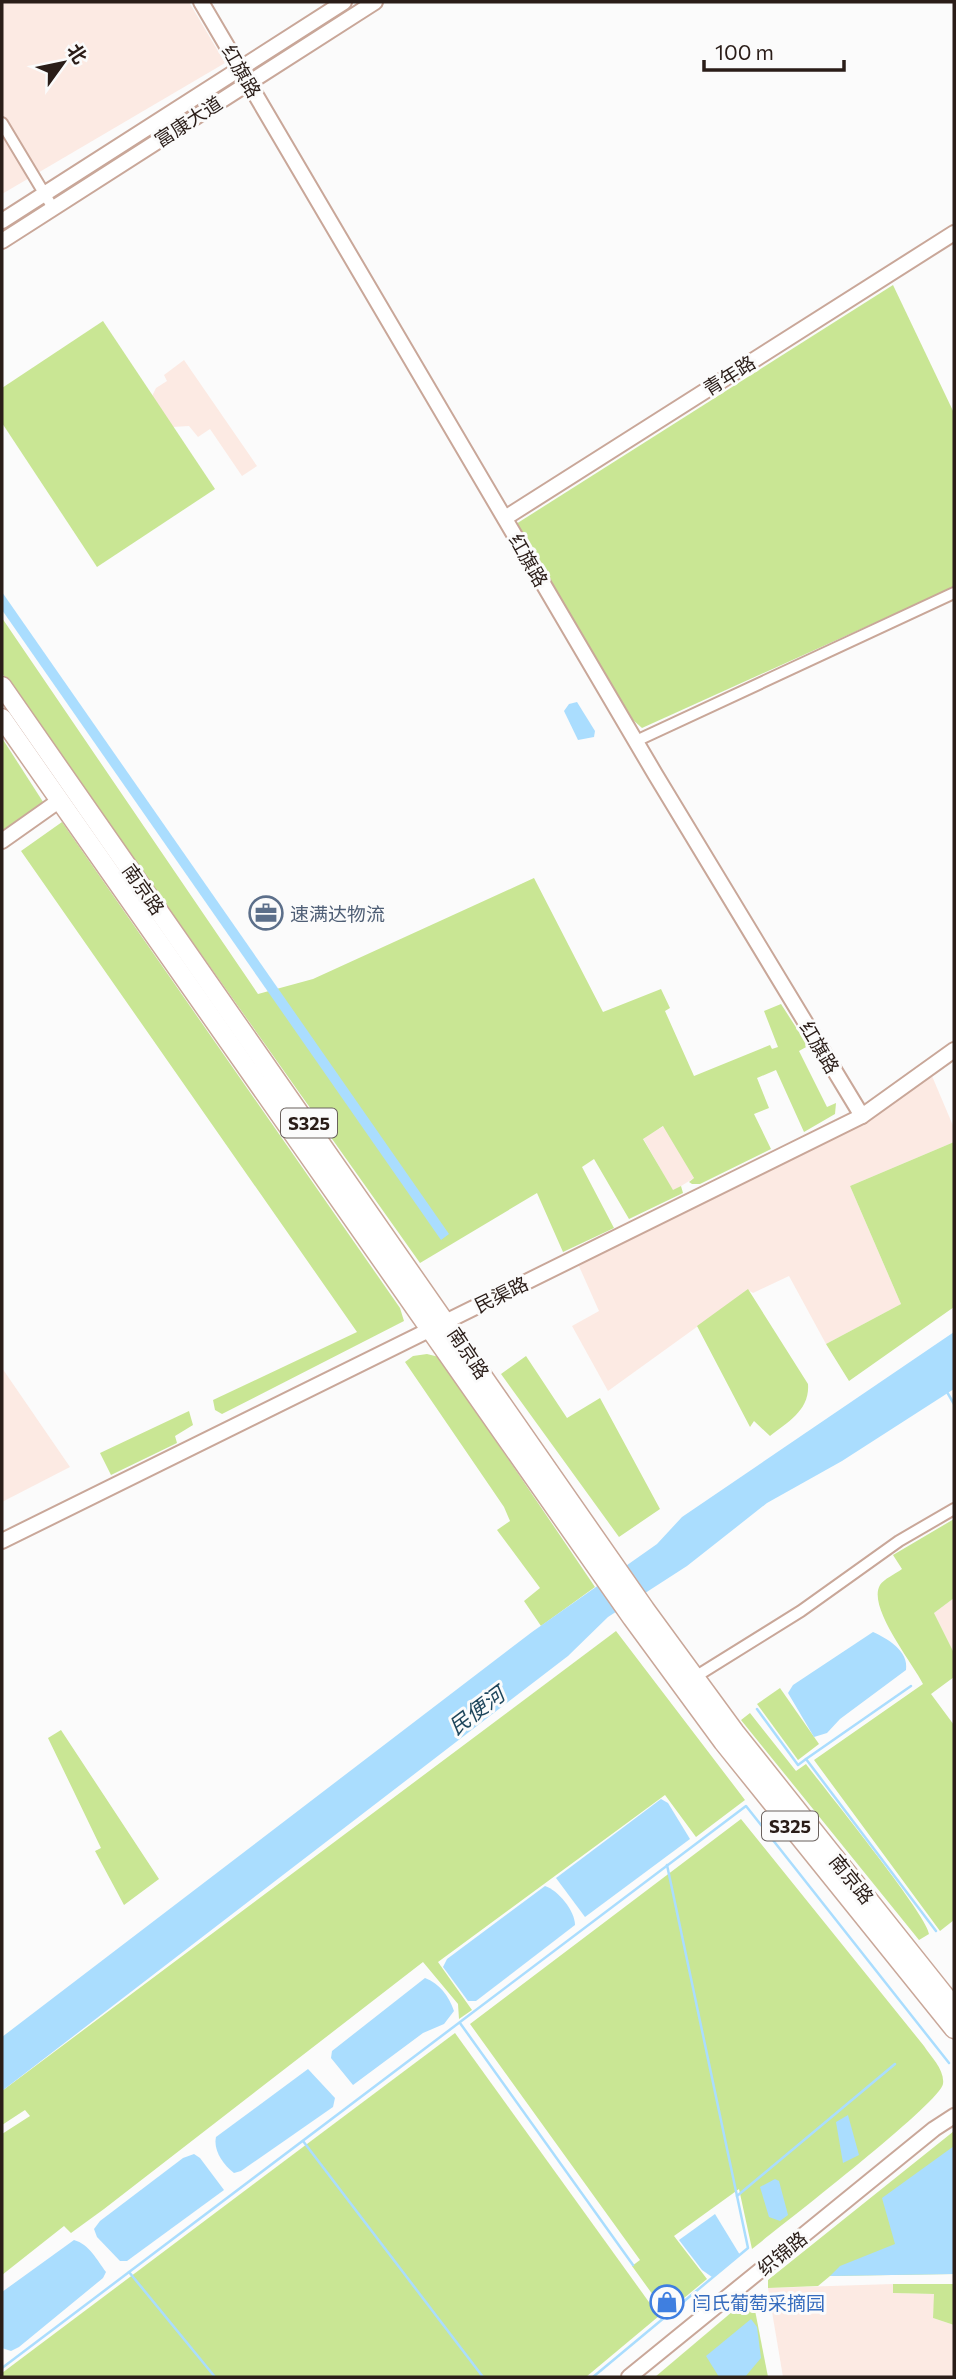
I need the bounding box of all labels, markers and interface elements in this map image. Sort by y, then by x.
north arrow [28,28,98,98]
scale bar [704,28,844,72]
text: 北 [63,39,92,68]
text: 100 m [715,39,774,64]
street label: 红旗路 [218,41,266,101]
street label: 富康大道 [150,91,226,151]
street label: 青年路 [699,350,759,400]
street label: 红旗路 [505,530,553,590]
street label: 南京路 [118,859,170,919]
office icon: 速满达物流 [247,894,285,932]
place label: 速满达物流 [290,902,385,925]
street label: 红旗路 [795,1017,845,1077]
road number: S325 [281,1108,337,1138]
street label: 民渠路 [470,1271,532,1317]
street label: 南京路 [444,1323,494,1383]
water label: 民便河 [443,1679,512,1739]
road number: S325 [762,1812,818,1840]
street label: 南京路 [825,1850,879,1908]
street label: 织锦路 [753,2226,811,2280]
shop icon: 闫氏葡萄采摘园 [648,2283,686,2321]
place label: 闫氏葡萄采摘园 [692,2291,825,2314]

